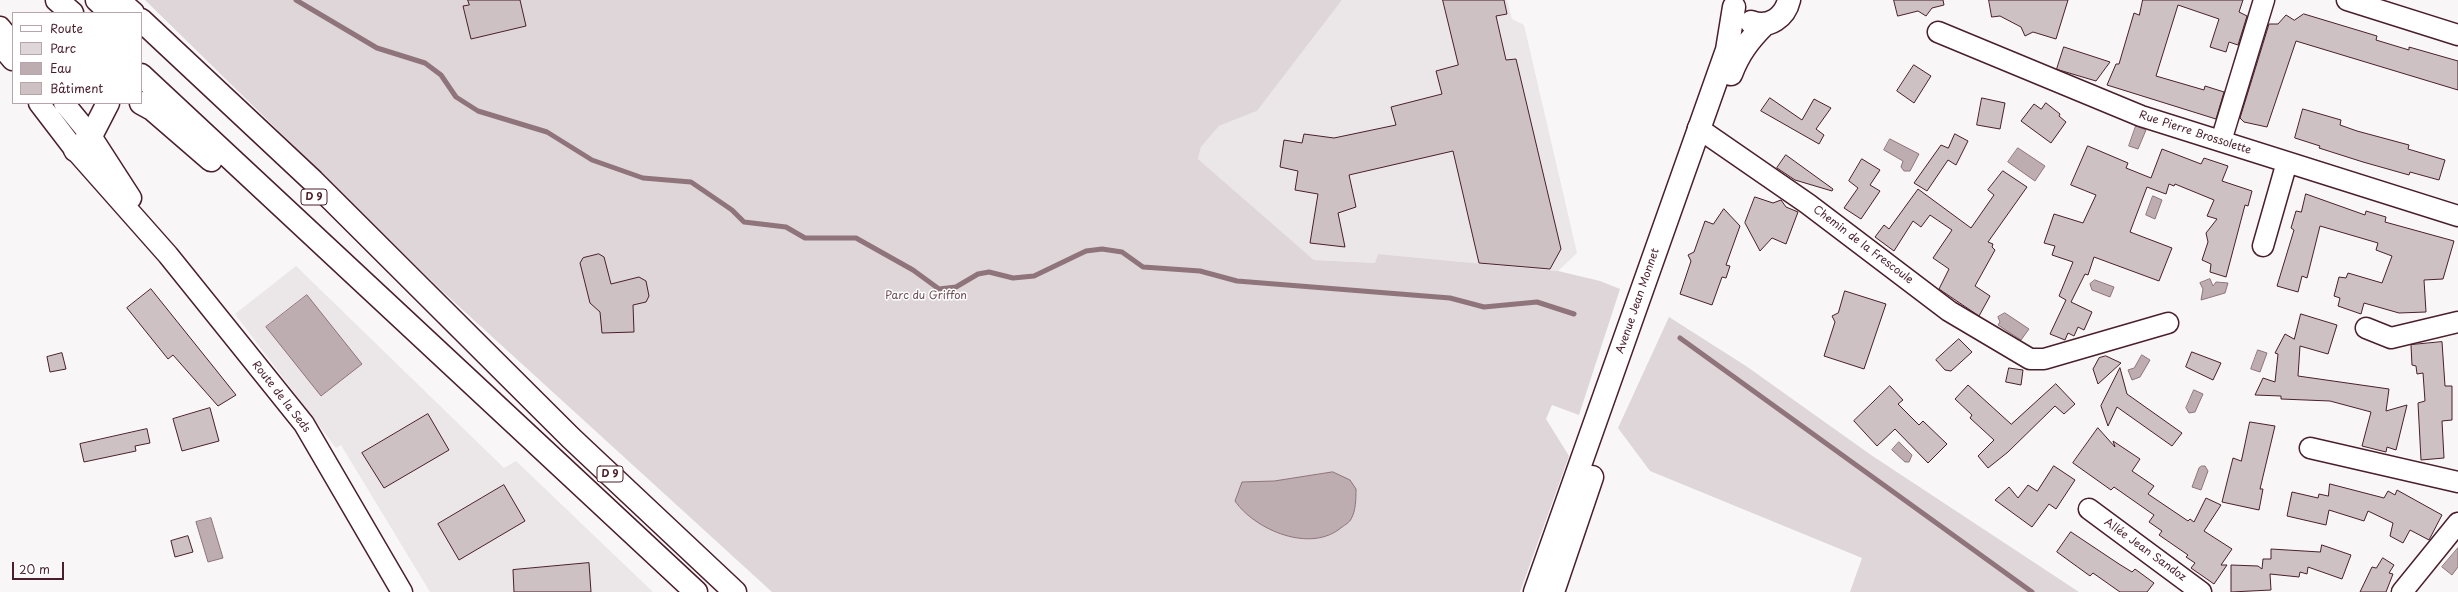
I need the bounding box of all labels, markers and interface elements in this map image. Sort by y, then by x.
legend [12,12,142,104]
text: Route [50,19,83,37]
text: Parc [50,39,76,57]
text: Eau [50,59,72,77]
text: Bâtiment [50,79,103,97]
street label: Rue Pierre Brossolette [2137,109,2253,157]
road number: D 9 [301,189,327,205]
street label: Chemin de la Frescoule [1810,203,1916,287]
street label: Avenue Jean Monnet [1614,247,1662,355]
park label: Parc du Griffon [885,289,967,303]
street label: Route de la Seds [249,359,313,435]
road number: D 9 [597,466,623,482]
street label: Allée Jean Sandoz [2101,516,2189,584]
scale bar [14,554,66,580]
text: 20 m [19,560,50,578]

